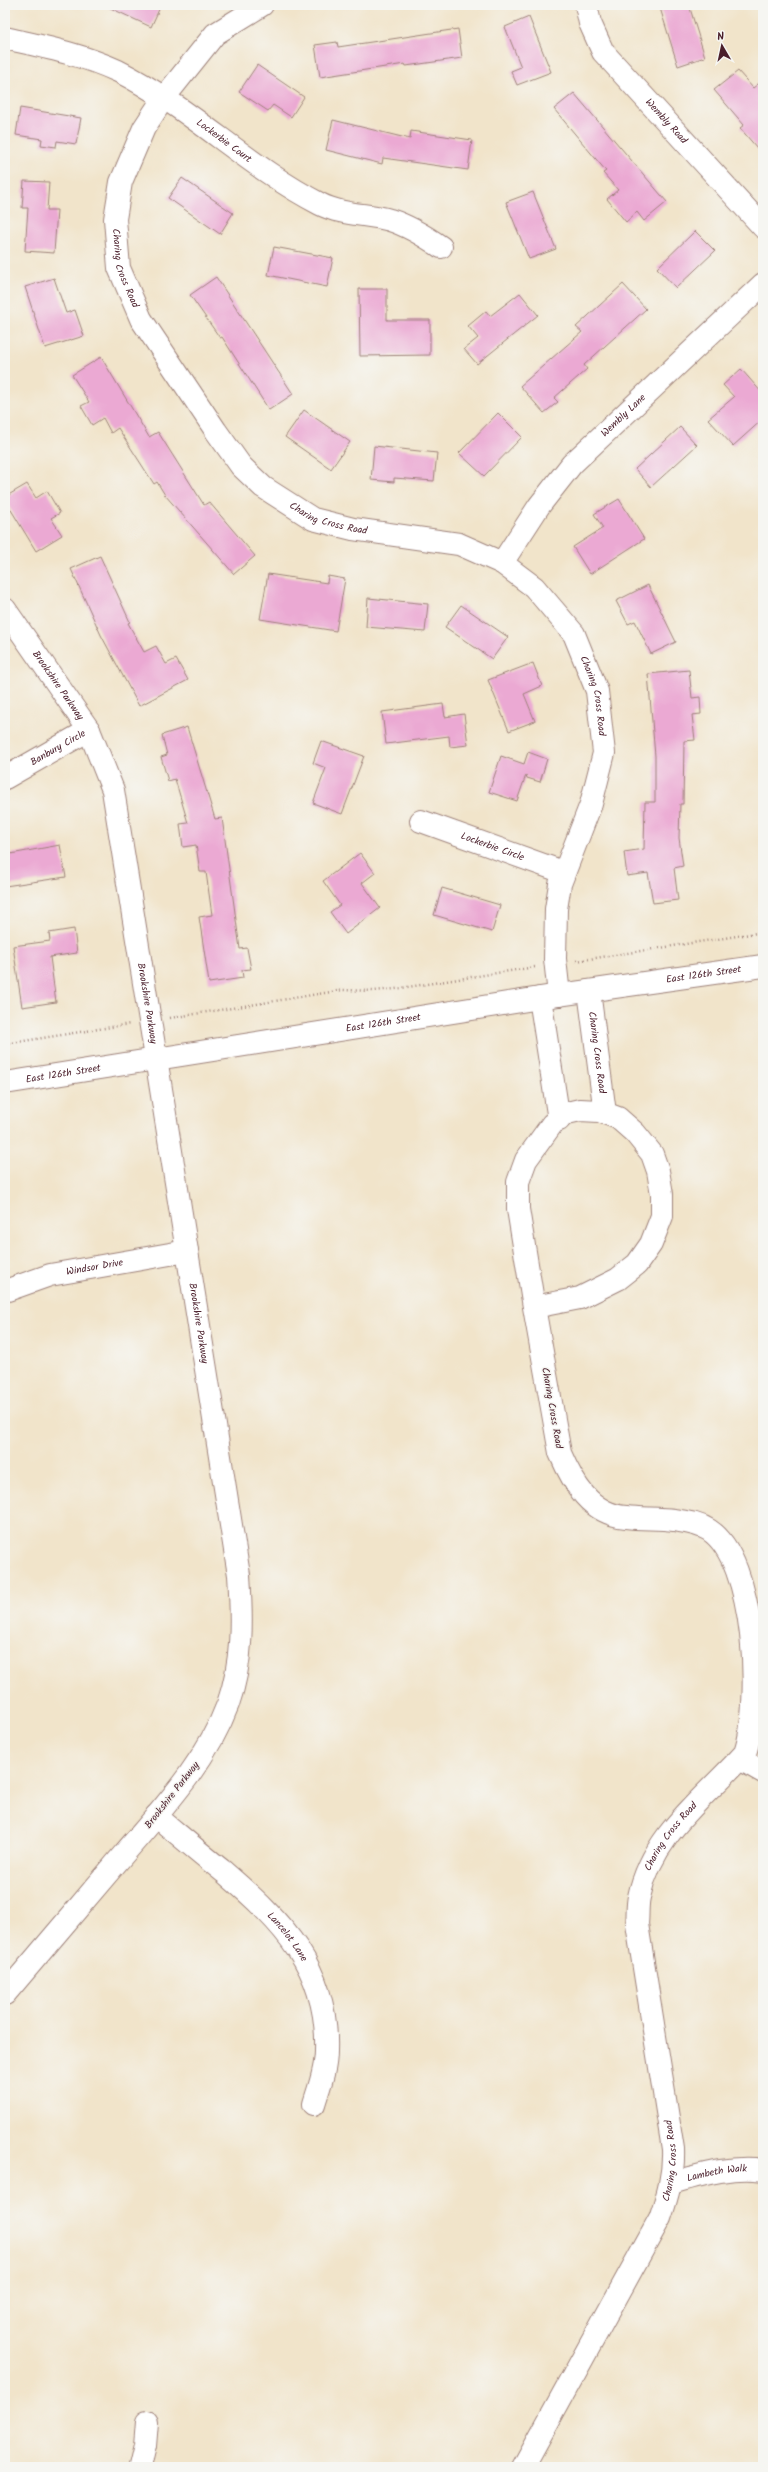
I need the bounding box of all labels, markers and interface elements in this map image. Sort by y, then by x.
north arrow [702,26,742,66]
text: N [716,28,725,47]
street label: Wembly Road [641,95,692,148]
street label: Lockerbie Court [193,115,255,167]
street label: Charing Cross Road [108,228,144,311]
street label: Wembly Lane [597,390,650,441]
street label: Charing Cross Road [286,498,369,539]
street label: Brookshire Parkway [28,647,88,724]
street label: Charing Cross Road [576,653,610,738]
street label: Banbury Circle [27,725,89,770]
street label: Lockerbie Circle [459,828,527,866]
street label: East 126th Street [665,961,742,988]
street label: Brookshire Parkway [133,962,162,1045]
street label: East 126th Street [345,1009,422,1037]
street label: Charing Cross Road [584,1011,610,1095]
street label: East 126th Street [25,1060,102,1088]
street label: Windsor Drive [65,1254,125,1280]
street label: Brookshire Parkway [184,1282,213,1365]
street label: Charing Cross Road [537,1366,567,1451]
street label: Brookshire Parkway [141,1758,204,1832]
street label: Charing Cross Road [640,1798,702,1874]
street label: Lancelot Lane [263,1908,312,1965]
street label: Charing Cross Road [658,2118,681,2203]
street label: Lambeth Walk [685,2161,747,2186]

